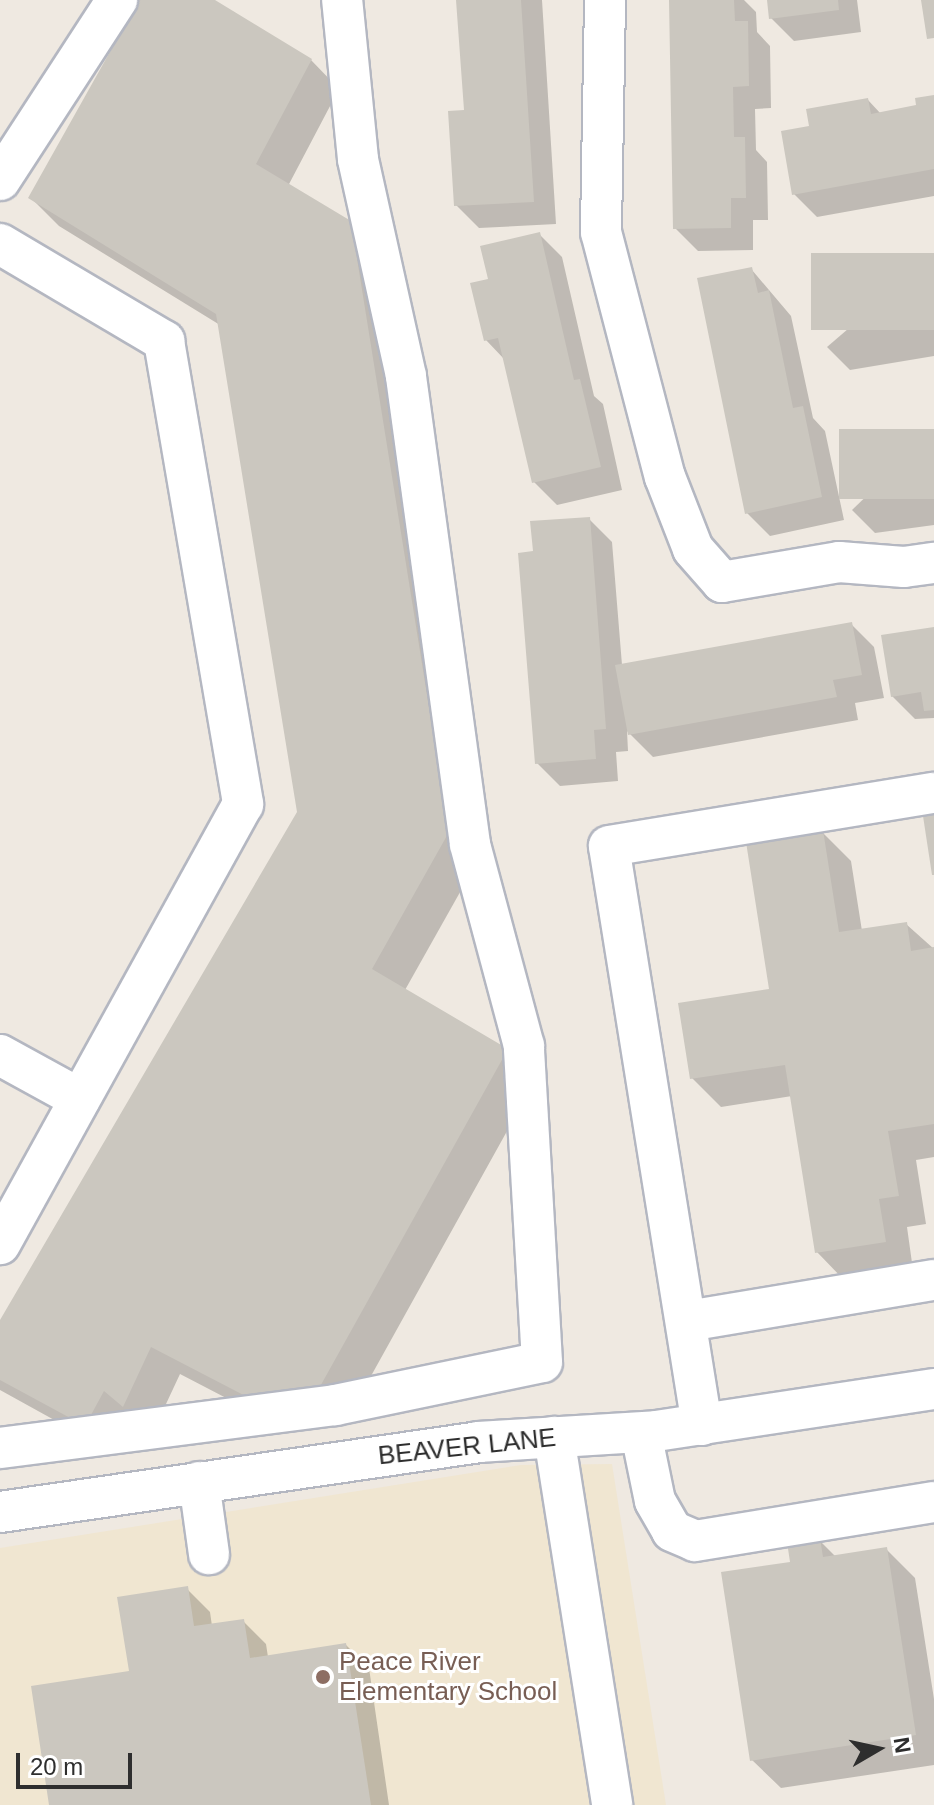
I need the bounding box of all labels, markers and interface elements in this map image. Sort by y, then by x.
street label: BEAVER LANE [377,1422,557,1472]
place label: Peace River Elementary School [339,1646,557,1708]
marker: Peace River Elementary School [314,1668,332,1686]
north arrow [838,1709,918,1789]
text: N [889,1735,916,1755]
scale bar [20,1737,136,1787]
text: 20 m [30,1753,83,1780]

